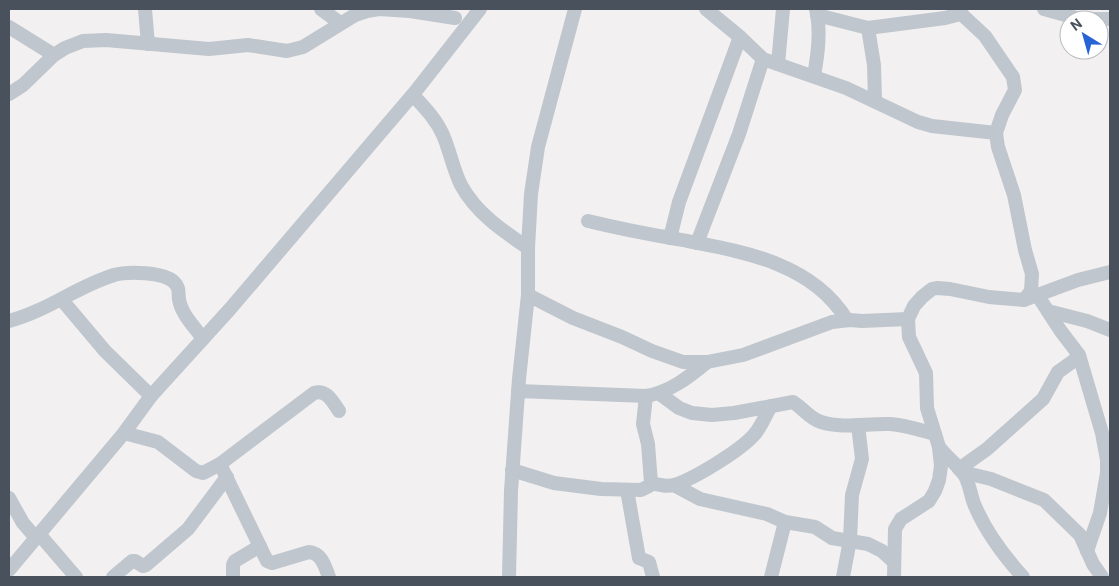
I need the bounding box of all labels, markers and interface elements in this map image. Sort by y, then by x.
north arrow [1059,10,1109,60]
text: N [1067,15,1085,34]

